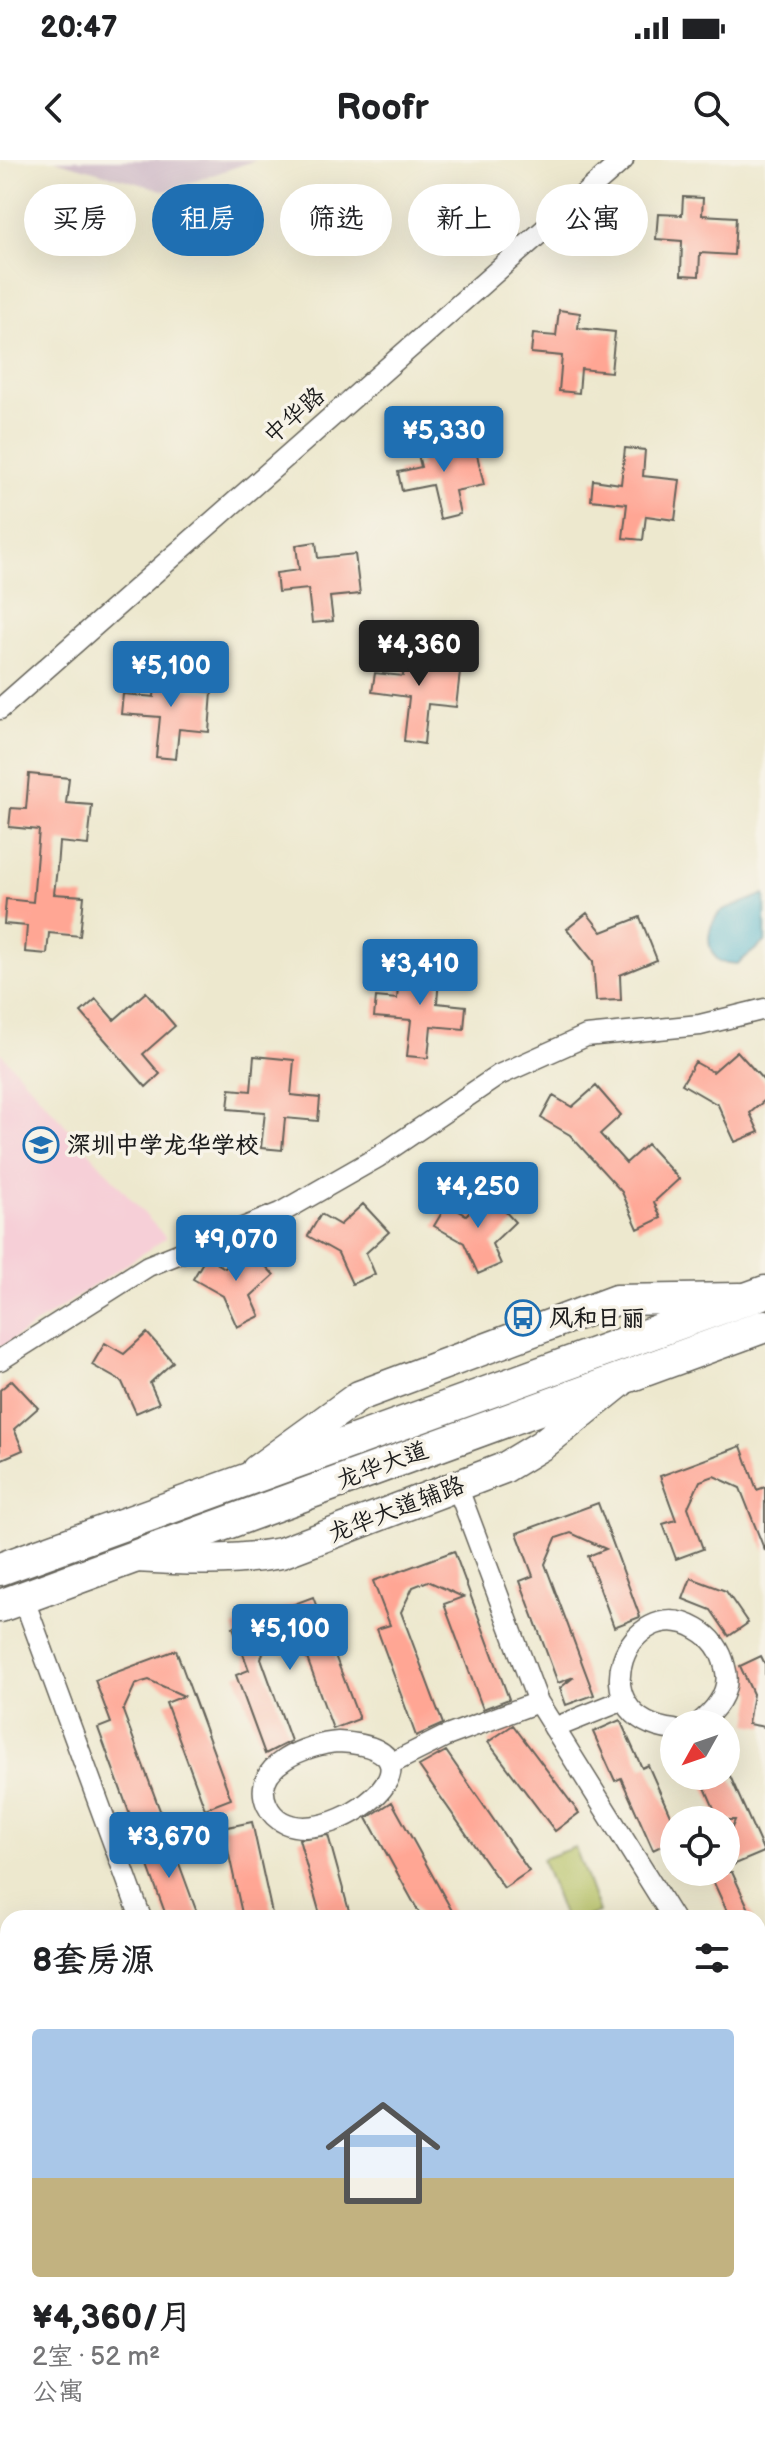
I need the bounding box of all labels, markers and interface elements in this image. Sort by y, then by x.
text: 20:47 [40,10,118,46]
icon: back [32,86,76,130]
icon: search [689,86,733,130]
text: Roofr [336,87,429,130]
chip: 买房 [24,184,136,256]
chip: 租房 [152,184,264,256]
chip: 筛选 [280,184,392,256]
chip: 新上 [408,184,520,256]
chip: 公寓 [536,184,648,256]
street label: 中华路 [258,381,331,450]
pin: ¥5,330 [379,406,509,474]
text: ¥5,330 [402,416,486,447]
pin: ¥4,360 [354,620,484,688]
text: ¥4,360 [377,630,461,661]
pin: ¥5,100 [106,641,236,709]
text: ¥5,100 [131,651,211,682]
pin: ¥3,410 [355,939,485,1007]
text: ¥3,410 [381,949,459,980]
school or university icon: 深圳中学龙华学校 [22,1126,60,1164]
place label: 深圳中学龙华学校 [67,1131,259,1160]
pin: ¥4,250 [413,1162,543,1230]
text: ¥4,250 [436,1172,520,1203]
pin: ¥9,070 [171,1215,301,1283]
text: ¥9,070 [194,1225,278,1256]
bus stop icon: 风和日丽 [504,1299,542,1337]
place label: 风和日丽 [549,1304,645,1333]
street label: 龙华大道 [332,1435,432,1496]
street label: 龙华大道辅路 [324,1470,469,1549]
pin: ¥5,100 [225,1604,355,1672]
text: ¥5,100 [250,1614,330,1645]
north arrow [660,1710,740,1790]
map controls [660,1710,740,1886]
button: locate [660,1806,740,1886]
pin: ¥3,670 [104,1812,234,1880]
text: ¥3,670 [127,1822,211,1853]
icon: filters [690,1936,734,1980]
text: 8套房源 [32,1940,154,1981]
icon: home [311,2081,455,2225]
text: ¥4,360/月 [32,2297,192,2338]
text: 2室 · 52 m² [32,2342,160,2373]
text: 公寓 [32,2377,84,2408]

